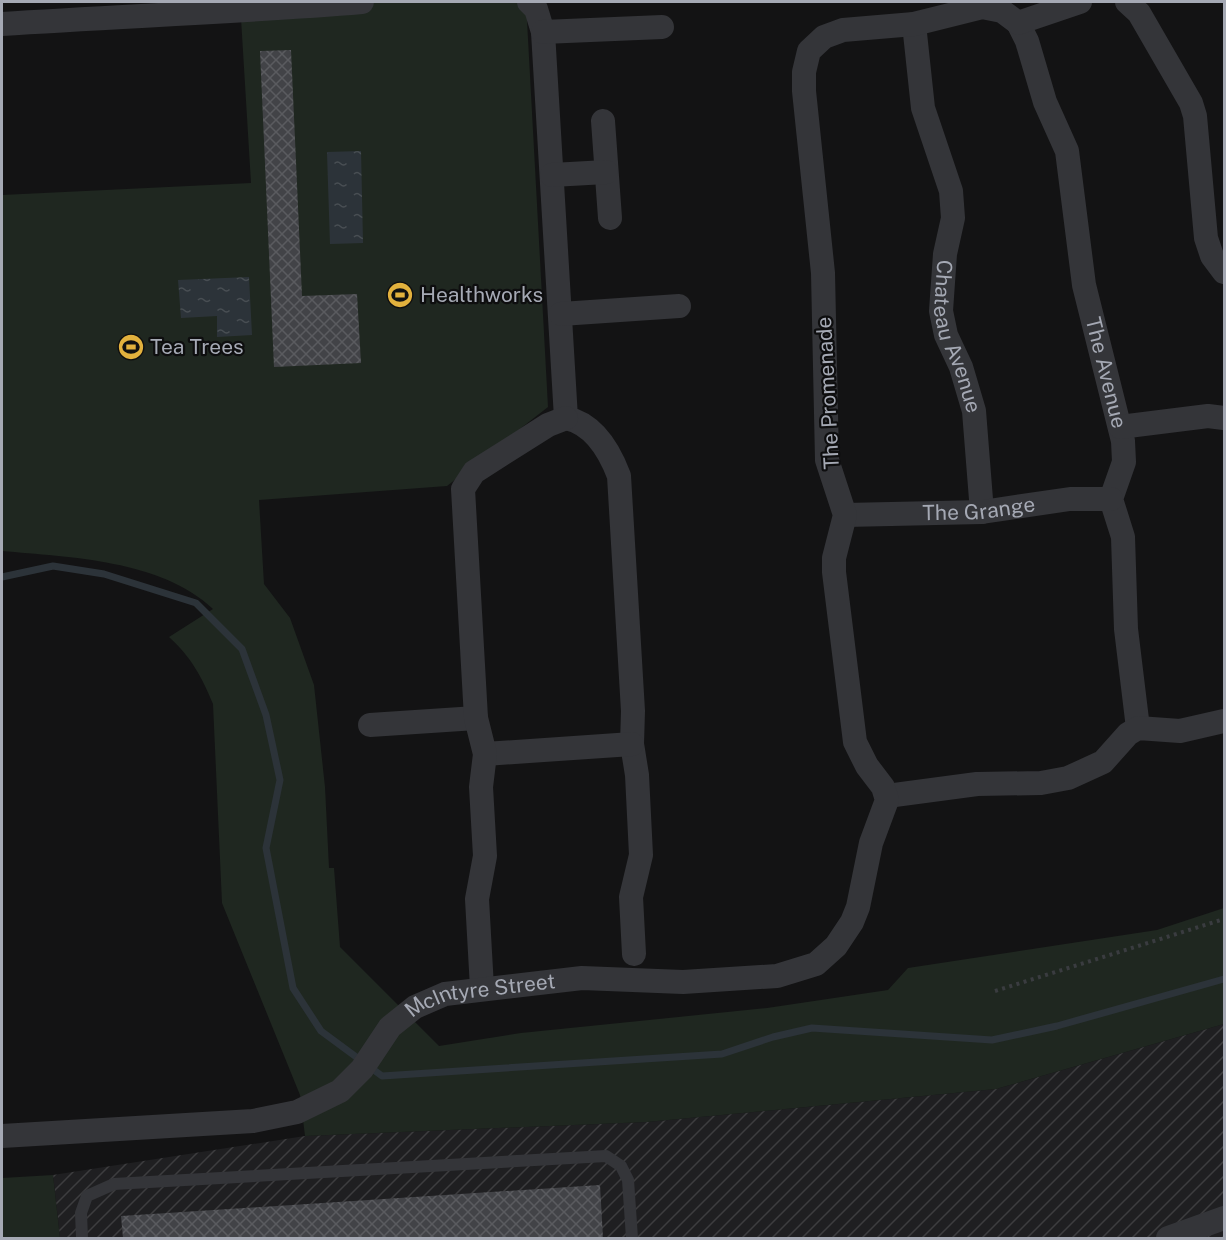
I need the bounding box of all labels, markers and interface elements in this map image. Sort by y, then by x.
street label: Chateau Avenue [928,259,987,416]
sports icon: Healthworks [385,280,415,310]
place label: Healthworks [420,282,543,307]
street label: The Avenue [1081,315,1132,431]
street label: The Promenade [811,316,844,470]
sports icon: Tea Trees [116,332,146,362]
place label: Tea Trees [150,334,244,359]
street label: The Grange [922,491,1037,525]
street label: McIntyre Street [400,968,557,1022]

